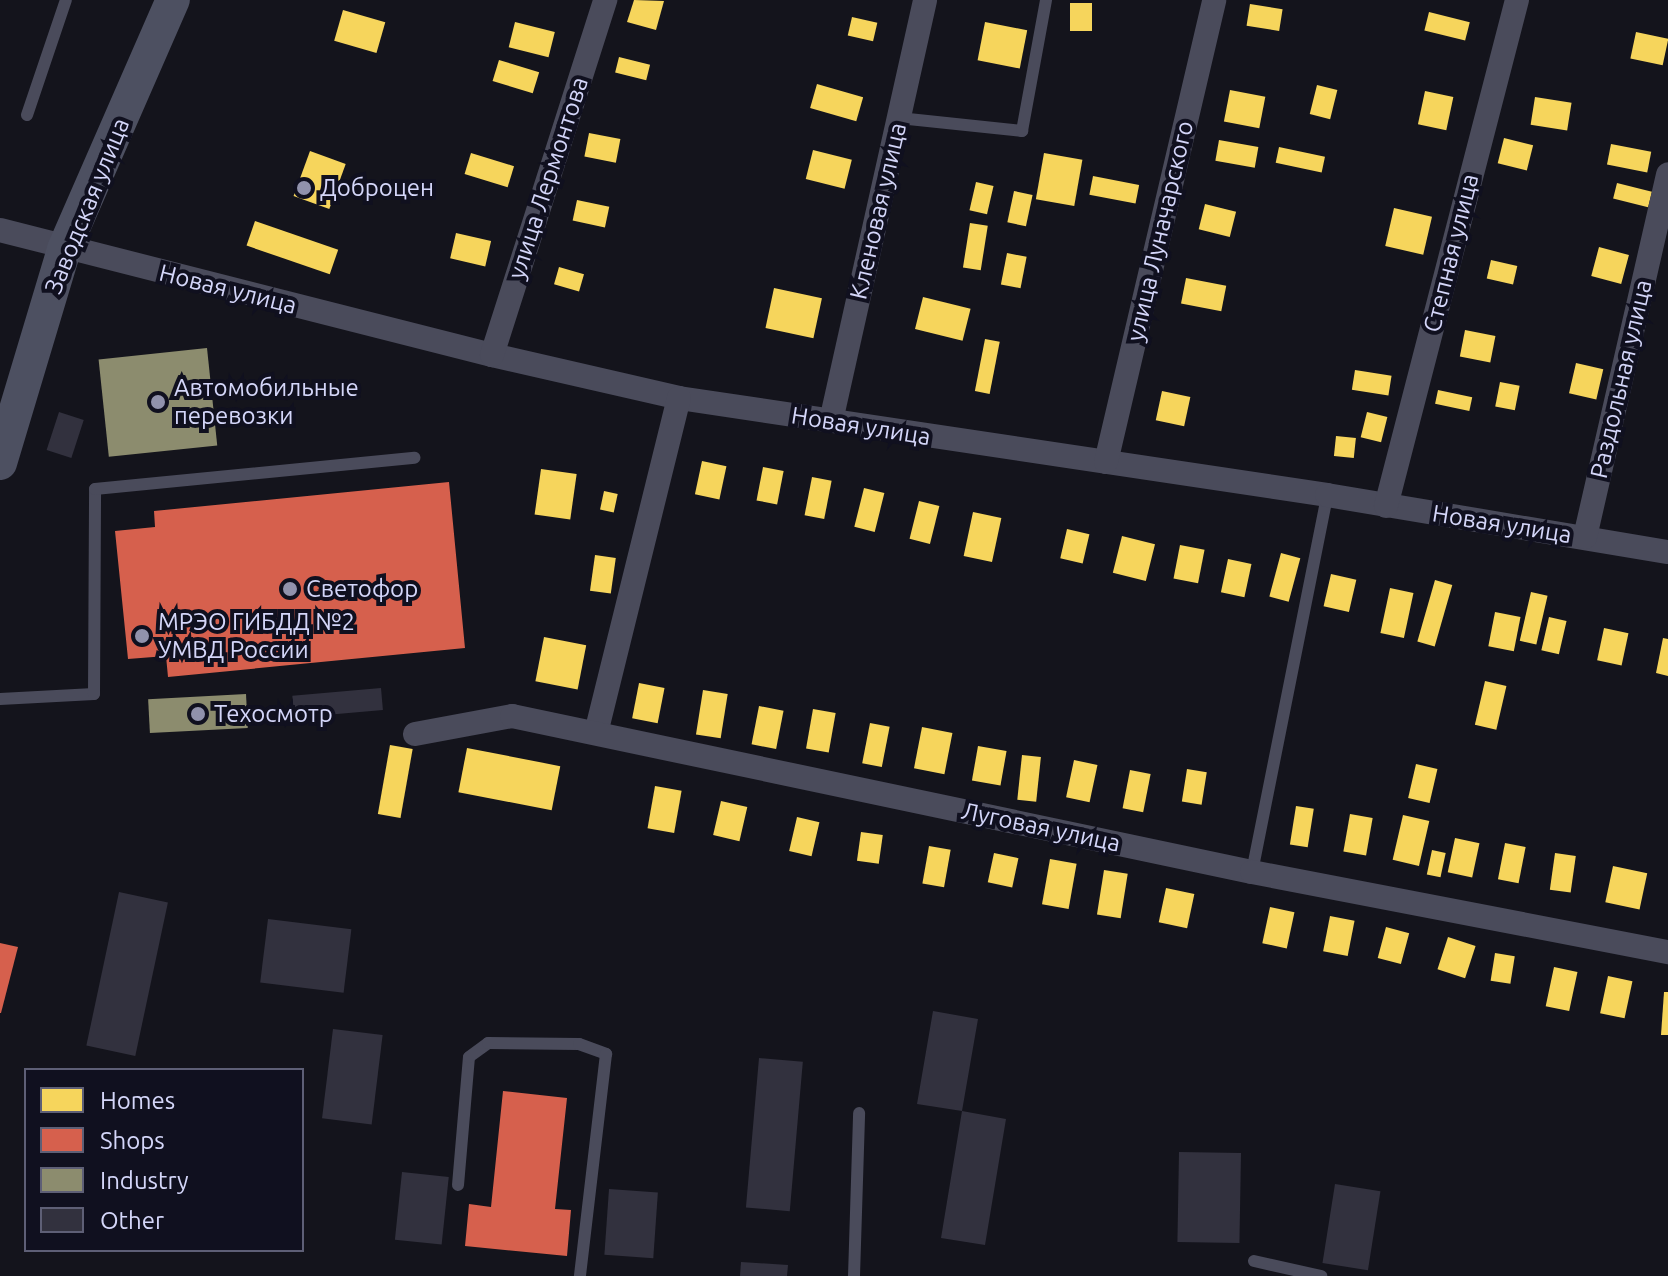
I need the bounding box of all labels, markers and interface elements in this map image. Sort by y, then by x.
street label: улица Лермонтова [502,73,594,283]
street label: Заводская улица [39,114,135,298]
street label: улица Луначарского [1121,118,1199,344]
street label: Кленовая улица [844,120,912,302]
street label: Степная улица [1417,171,1485,335]
place label: Доброцен [320,174,434,202]
marker: Доброцен [295,179,313,197]
street label: Новая улица [156,258,300,320]
street label: Раздольная улица [1584,277,1658,481]
place label: Автомобильные перевозки [174,374,359,430]
marker: Автомобильные перевозки [149,393,167,411]
street label: Новая улица [789,401,933,451]
street label: Новая улица [1430,499,1574,549]
place label: Светофор [306,575,418,603]
marker: Светофор [281,580,299,598]
place label: МРЭО ГИБДД №2 УМВД России [158,608,355,664]
marker: МРЭО ГИБДД №2 УМВД России [133,627,151,645]
place label: Техосмотр [214,700,333,728]
marker: Техосмотр [189,705,207,723]
street label: Луговая улица [959,796,1123,858]
legend [24,1068,304,1252]
text: Homes [100,1087,175,1114]
text: Shops [100,1127,165,1154]
text: Industry [100,1167,189,1194]
text: Other [100,1207,164,1234]

